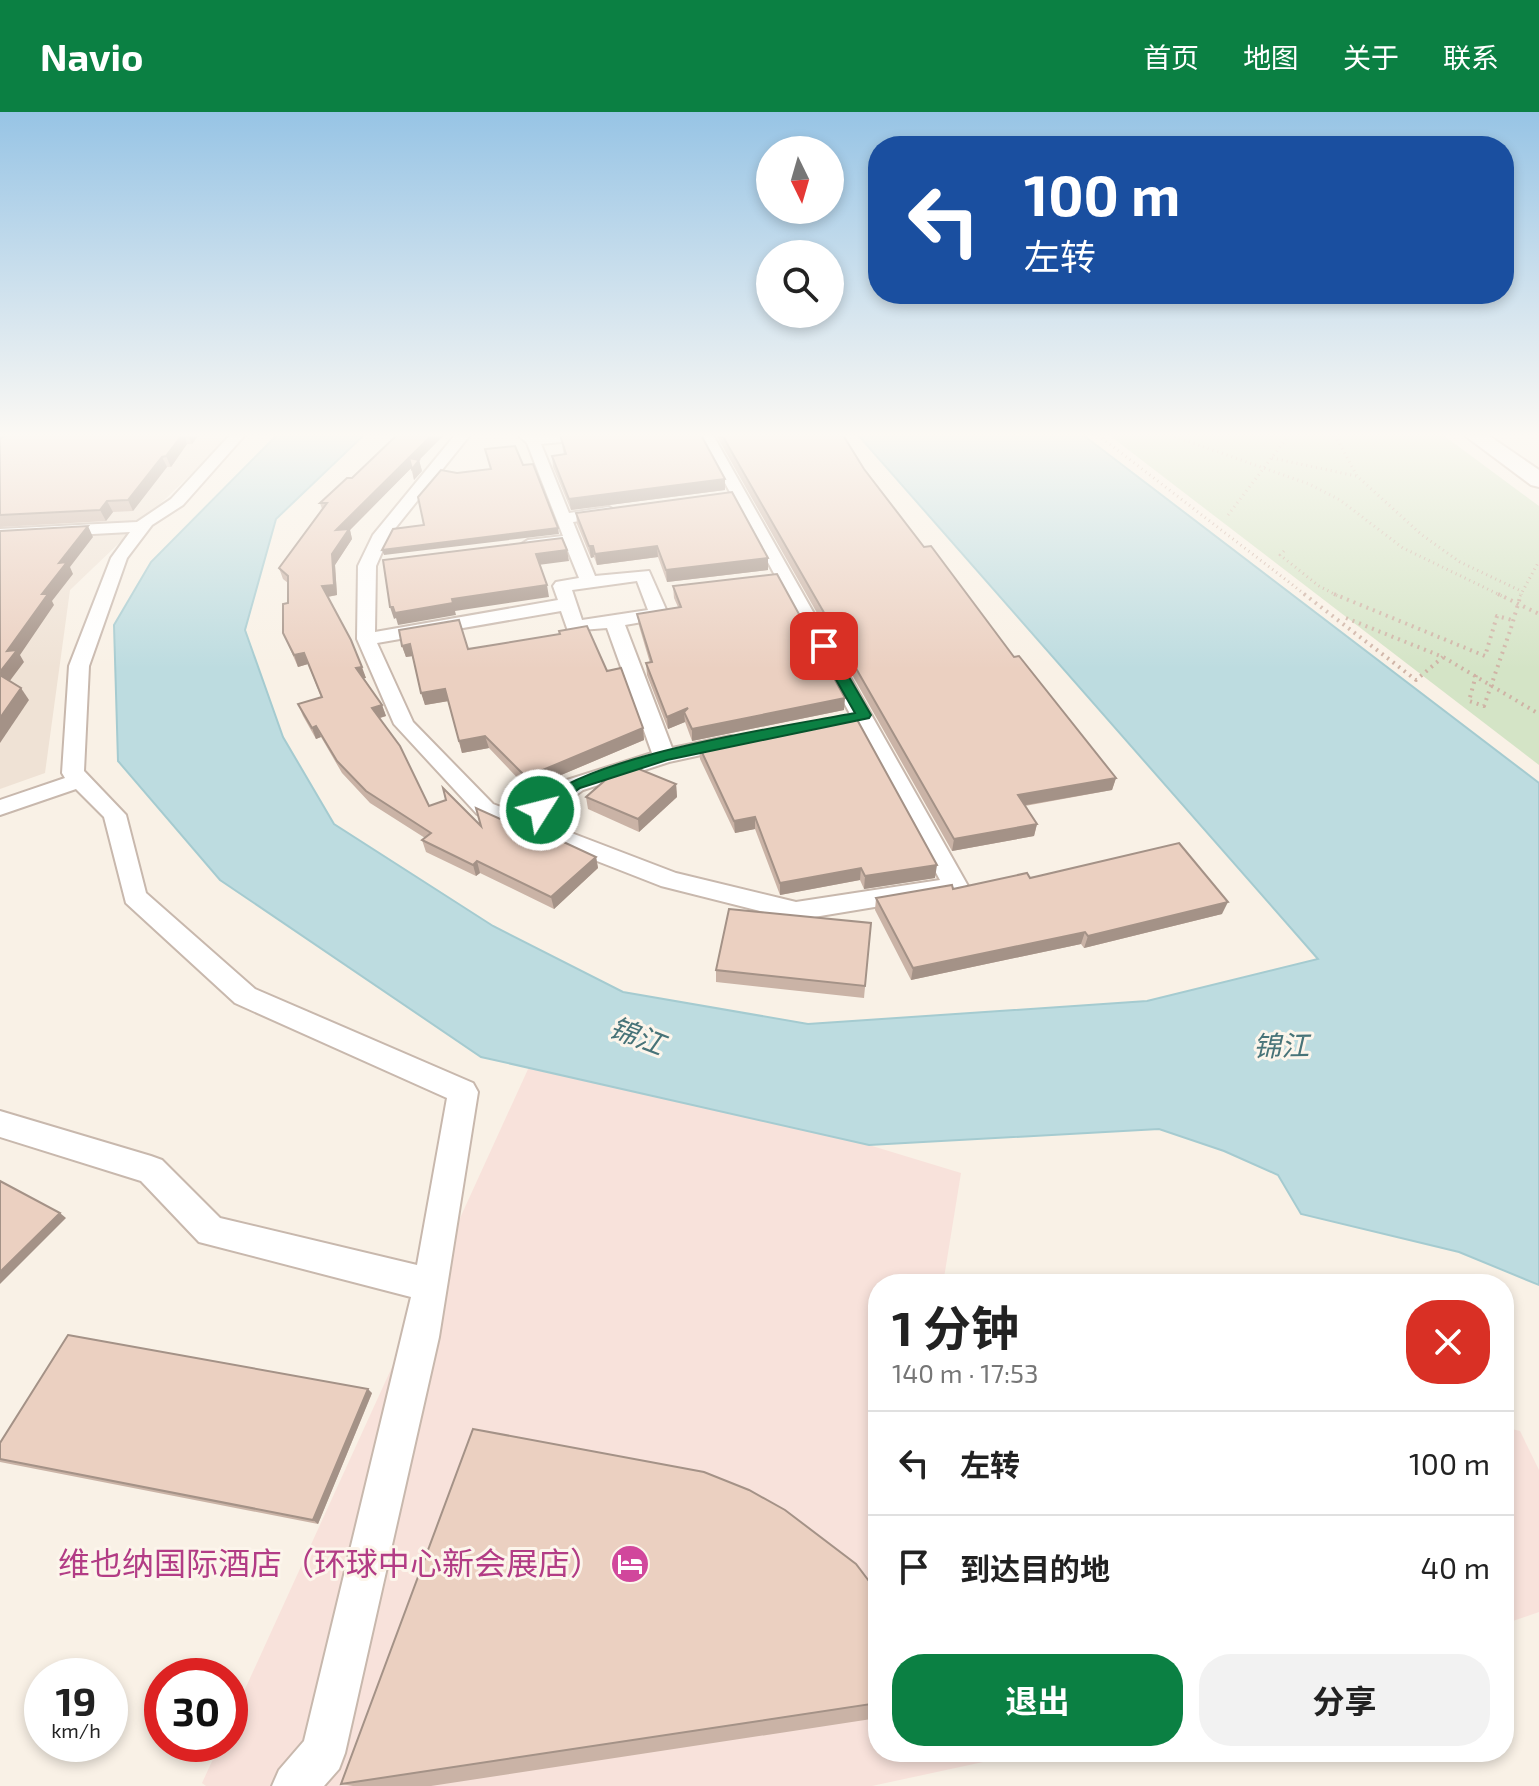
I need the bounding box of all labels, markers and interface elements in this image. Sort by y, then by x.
text: Navio [40,33,143,79]
text: 首页 [1143,40,1199,74]
text: 地图 [1243,40,1299,74]
text: 关于 [1343,40,1399,74]
text: 联系 [1443,40,1499,74]
north arrow [756,136,844,224]
map controls [756,136,844,328]
text: 100 m [1024,160,1180,227]
icon: left [892,168,996,272]
text: 左转 [1024,234,1096,277]
button: search [756,240,844,328]
pin [790,612,858,680]
icon: arrive [802,624,846,668]
position arrow [498,768,582,852]
water label: 锦江 [605,1009,672,1062]
water label: 锦江 [1253,1027,1312,1062]
text: 1 分钟 [892,1298,1019,1356]
button: close [1406,1300,1490,1384]
text: 140 m · 17:53 [892,1357,1039,1388]
icon: left [892,1441,936,1485]
text: 100 m [1409,1445,1490,1481]
text: 左转 [960,1446,1020,1482]
place label: 维也纳国际酒店（环球中心新会展店） [58,1543,602,1581]
hotel icon: 维也纳国际酒店（环球中心新会展店） [609,1543,651,1585]
icon: arrive [892,1545,936,1589]
text: 40 m [1420,1549,1490,1585]
text: 到达目的地 [960,1550,1110,1586]
button: 退出 [892,1654,1183,1746]
button: 分享 [1199,1654,1490,1746]
speed limit sign: 30 [144,1658,248,1762]
text: 19 [56,1676,96,1724]
text: km/h [51,1718,101,1742]

